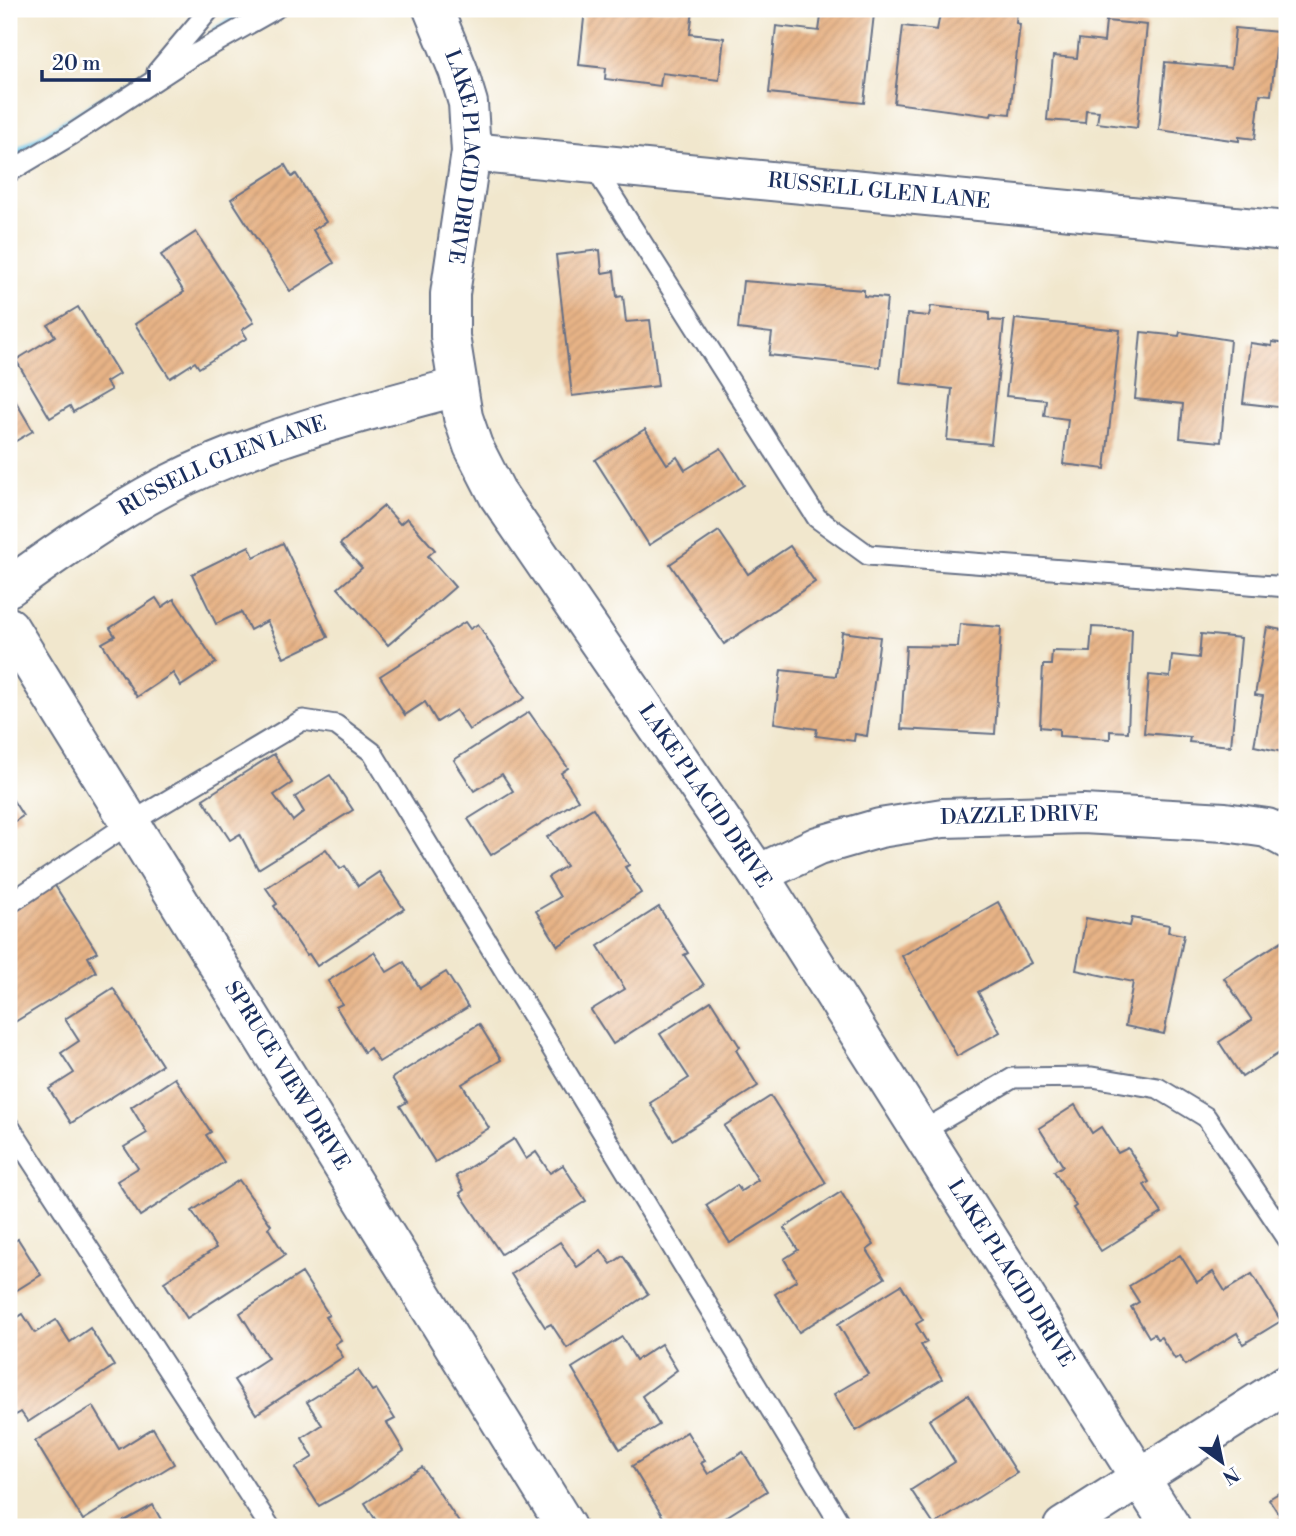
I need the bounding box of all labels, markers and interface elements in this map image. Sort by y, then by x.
scale bar [42,38,149,82]
street label: LAKE PLACID DRIVE [438,46,484,266]
text: 20 m [52,51,101,77]
street label: RUSSELL GLEN LANE [767,168,992,215]
street label: RUSSELL GLEN LANE [114,411,330,522]
street label: LAKE PLACID DRIVE [633,699,777,893]
street label: DAZZLE DRIVE [940,801,1099,831]
street label: SPRUCE VIEW DRIVE [219,977,355,1175]
street label: LAKE PLACID DRIVE [942,1175,1080,1372]
north arrow [1188,1428,1258,1498]
text: N [1218,1461,1244,1490]

